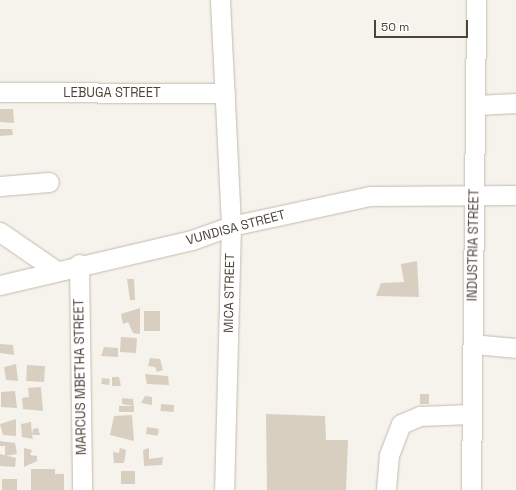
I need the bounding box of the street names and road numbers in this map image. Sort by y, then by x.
street label: LEBUGA STREET [63,85,161,101]
street label: INDUSTRIA STREET [465,188,483,302]
street label: VUNDISA STREET [185,207,287,249]
street label: MICA STREET [222,253,238,333]
street label: MARCUS MBETHA STREET [72,299,90,455]

